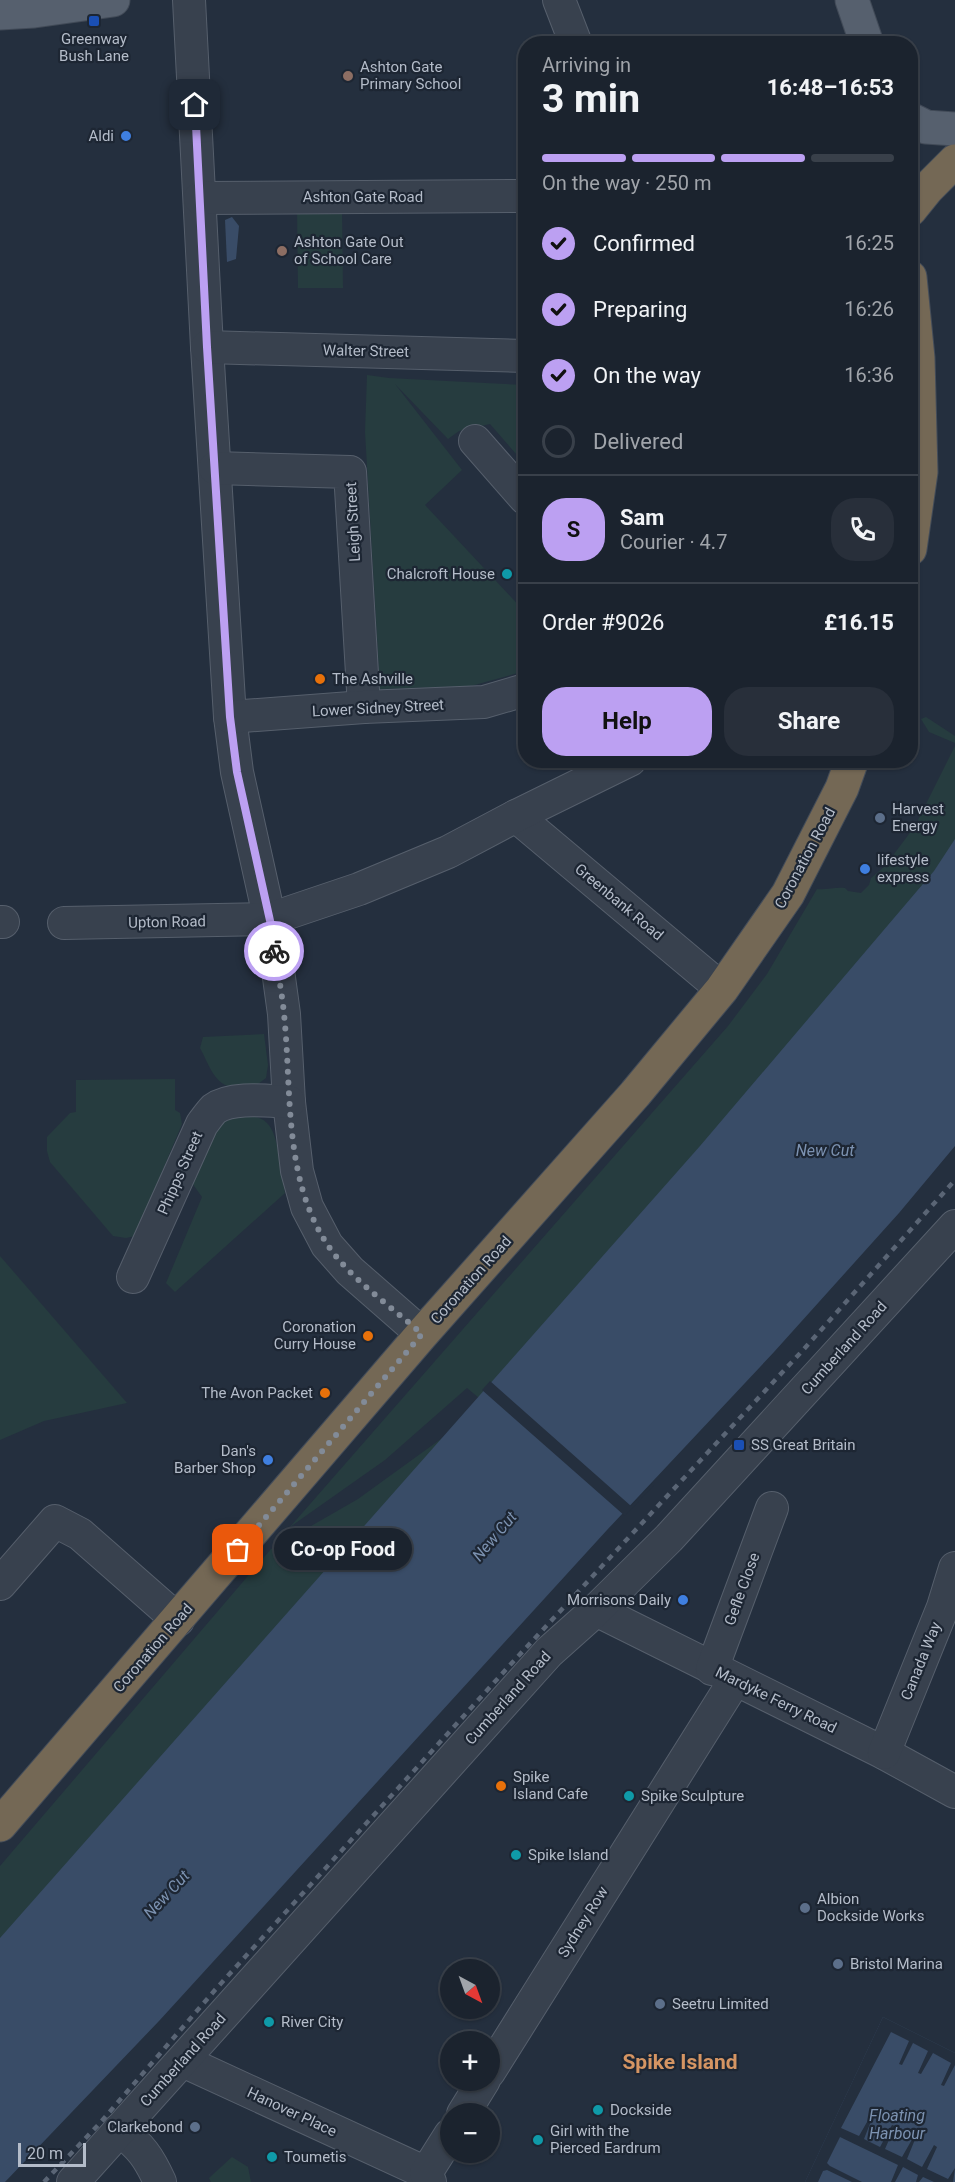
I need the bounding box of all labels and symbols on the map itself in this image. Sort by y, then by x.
marker: Greenway Bush Lane [87,14,101,28]
place label: Greenway Bush Lane [59,30,129,65]
place label: Ashton Gate Primary School [360,58,461,93]
marker: Ashton Gate Primary School [341,69,355,83]
pin [169,79,220,130]
place label: Aldi [88,127,114,145]
marker: Aldi [119,129,133,143]
street label: Ashton Gate Road [303,188,423,206]
place label: Ashton Gate Out of School Care [294,233,404,268]
marker: Ashton Gate Out of School Care [275,244,289,258]
street label: Walter Street [323,341,409,361]
street label: Leigh Street [342,482,364,562]
place label: Chalcroft House [387,565,495,583]
marker: Chalcroft House [500,567,514,581]
place label: The Ashville [332,670,413,688]
marker: The Ashville [313,672,327,686]
street label: Lower Sidney Street [312,696,445,720]
place label: Harvest Energy [892,800,944,835]
street label: Coronation Road [771,804,839,912]
marker: Harvest Energy [873,811,887,825]
place label: lifestyle express [877,851,929,886]
street label: Greenbank Road [571,860,667,944]
marker: lifestyle express [858,862,872,876]
street label: Upton Road [128,912,206,932]
courier [244,921,304,981]
street label: Phipps Street [154,1128,206,1217]
water label: New Cut [796,1141,855,1160]
street label: Coronation Road [427,1232,515,1328]
street label: Cumberland Road [797,1298,891,1398]
place label: Coronation Curry House [274,1318,356,1353]
marker: Coronation Curry House [361,1329,375,1343]
place label: The Avon Packet [201,1384,313,1402]
marker: The Avon Packet [318,1386,332,1400]
place label: SS Great Britain [751,1436,856,1454]
marker: SS Great Britain [732,1438,746,1452]
place label: Dan's Barber Shop [174,1442,256,1477]
marker: Dan's Barber Shop [261,1453,275,1467]
water label: New Cut [468,1507,521,1565]
pin [212,1524,263,1575]
callout: Co-op Food [274,1529,412,1571]
street label: Gefle Close [721,1550,763,1628]
place label: Morrisons Daily [567,1591,671,1609]
marker: Morrisons Daily [676,1593,690,1607]
street label: Coronation Road [110,1600,196,1696]
street label: Canada Way [897,1619,945,1703]
street label: Cumberland Road [461,1648,555,1748]
street label: Mardyke Ferry Road [713,1663,839,1737]
place label: Spike Island Cafe [513,1768,588,1803]
marker: Spike Island Cafe [494,1779,508,1793]
place label: Spike Sculpture [641,1787,744,1805]
marker: Spike Sculpture [622,1789,636,1803]
place label: Spike Island [528,1846,608,1864]
marker: Spike Island [509,1848,523,1862]
water label: New Cut [139,1866,194,1922]
street label: Sydney Row [554,1883,612,1961]
place label: Albion Dockside Works [817,1890,924,1925]
marker: Albion Dockside Works [798,1901,812,1915]
place label: Bristol Marina [850,1955,943,1973]
marker: Bristol Marina [831,1957,845,1971]
north arrow [440,1959,500,2019]
place label: Seetru Limited [672,1995,769,2013]
marker: Seetru Limited [653,1997,667,2011]
street label: Cumberland Road [136,2010,230,2110]
place label: River City [281,2013,343,2031]
marker: River City [262,2015,276,2029]
district label: Spike Island [622,2050,738,2074]
street label: Hanover Place [244,2083,340,2141]
place label: Dockside [610,2101,672,2119]
marker: Dockside [591,2103,605,2117]
water label: Floating Harbour [869,2106,926,2143]
place label: Clarkebond [107,2118,183,2136]
marker: Clarkebond [188,2120,202,2134]
place label: Girl with the Pierced Eardrum [550,2122,661,2157]
marker: Girl with the Pierced Eardrum [531,2133,545,2147]
scale bar [18,2140,86,2168]
place label: Toumetis [284,2148,346,2166]
marker: Toumetis [265,2150,279,2164]

